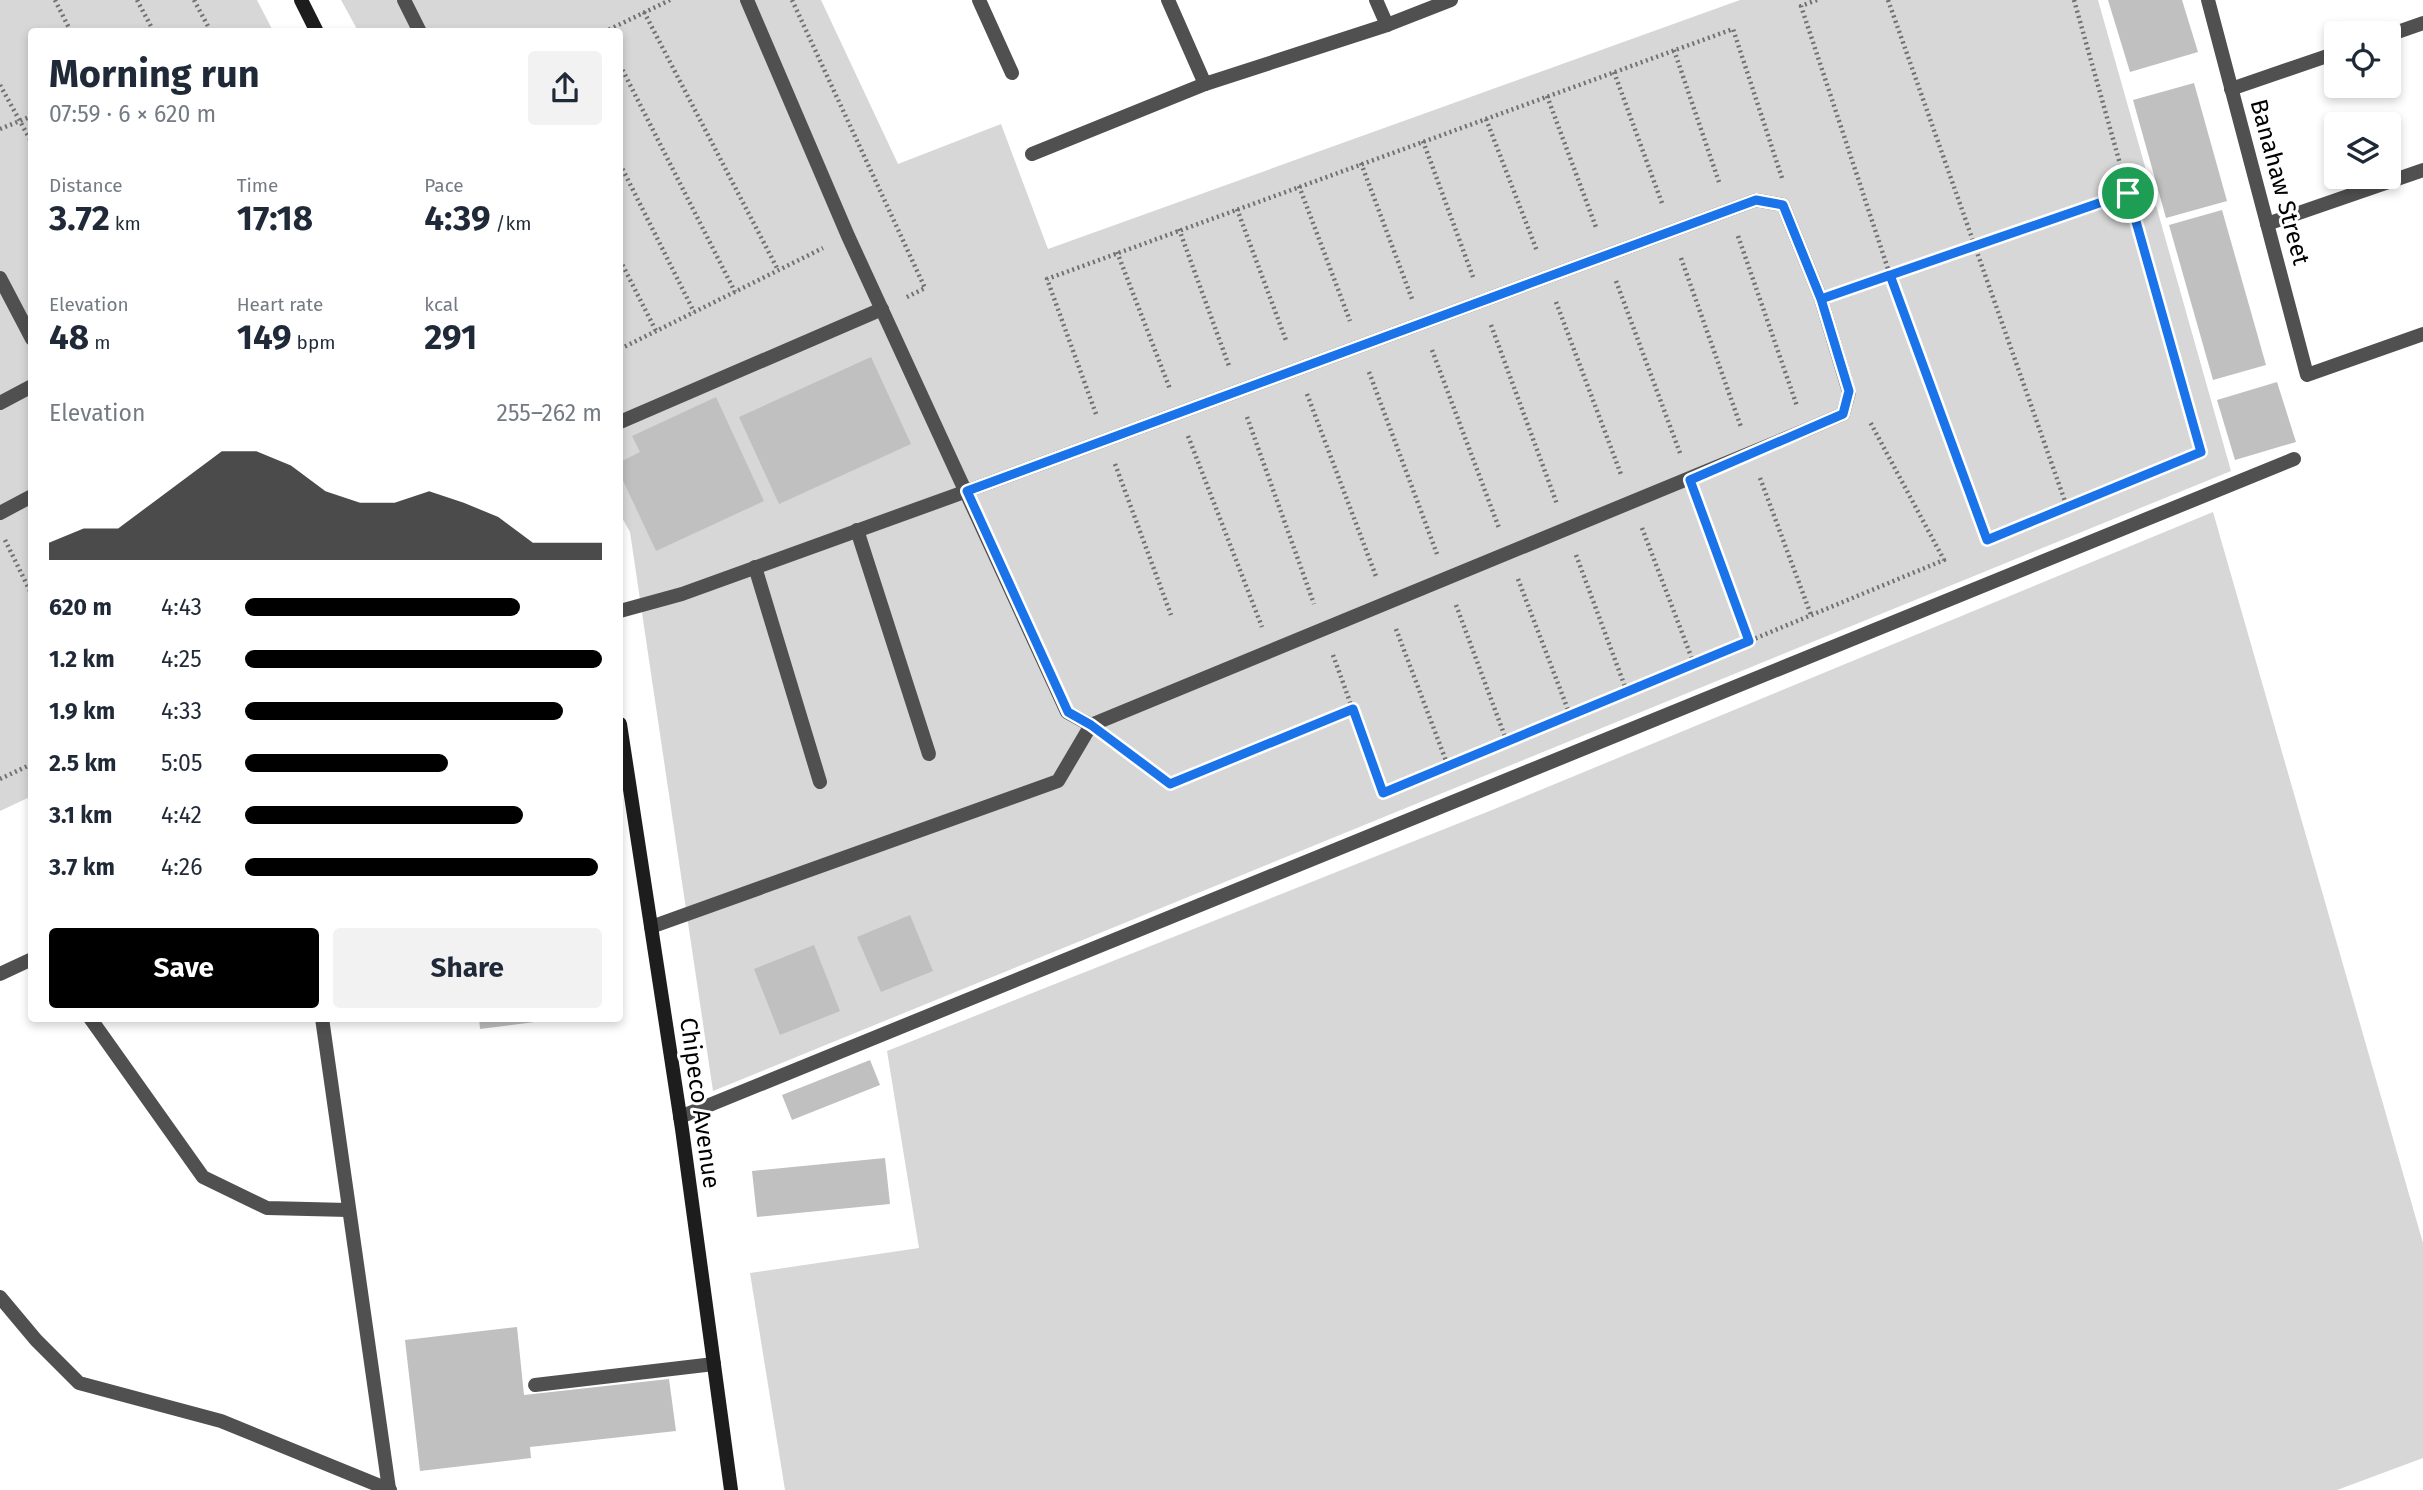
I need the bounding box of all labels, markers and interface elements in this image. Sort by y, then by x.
map controls [2324,21,2401,189]
button: locate [2324,21,2401,98]
text: Morning run [49,51,260,97]
button: share [528,51,602,125]
street label: Banahaw Street [2244,96,2316,268]
text: 07:59 · 6 × 620 m [49,100,216,128]
button: layers [2324,112,2401,189]
pin [2098,163,2158,223]
text: Distance [49,174,123,197]
text: Time [237,174,278,197]
text: Pace [424,174,464,197]
icon: arrive [2109,174,2147,212]
text: 3.72 [49,197,110,239]
text: 17:18 [237,197,313,239]
text: 4:39 [424,197,490,239]
text: km [110,212,141,235]
text: /km [490,212,531,235]
text: Elevation [49,293,129,316]
text: Heart rate [237,293,323,316]
text: kcal [424,293,459,316]
text: 48 [49,316,89,358]
text: 149 [237,316,292,358]
text: 291 [424,316,477,358]
text: m [89,331,110,354]
text: bpm [292,331,335,354]
text: Elevation [49,399,145,427]
text: 255–262 m [497,399,602,427]
text: 620 m [49,593,112,621]
text: 4:43 [161,593,202,621]
text: 1.2 km [49,645,115,673]
text: 4:25 [161,645,202,673]
text: 1.9 km [49,697,115,725]
text: 4:33 [161,697,202,725]
text: 2.5 km [49,749,117,777]
text: 5:05 [161,749,202,777]
text: 3.1 km [49,801,112,829]
text: 4:42 [161,801,202,829]
text: 3.7 km [49,853,115,881]
text: 4:26 [161,853,202,881]
button: Save [49,928,319,1008]
button: Share [333,928,602,1008]
street label: Chipeco Avenue [674,1016,726,1190]

